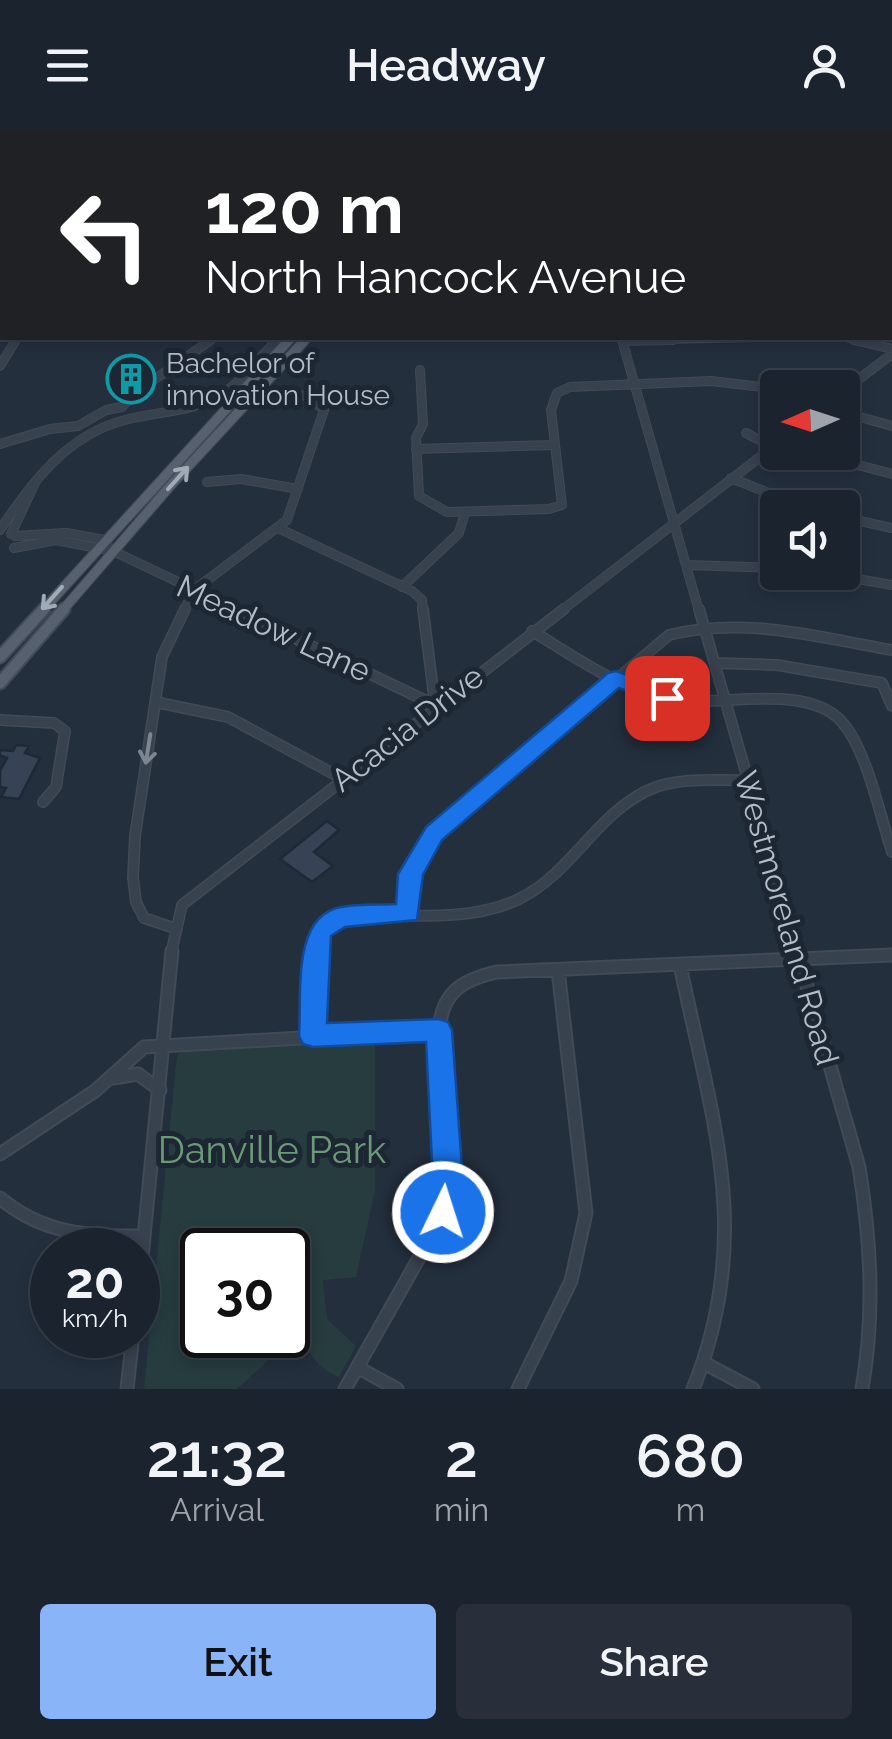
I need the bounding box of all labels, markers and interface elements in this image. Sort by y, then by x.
icon: menu [40,38,95,93]
icon: person [797,38,852,93]
text: Headway [346,39,546,92]
text: 120 m [205,167,404,249]
icon: left [40,170,170,300]
text: North Hancock Avenue [205,251,686,304]
place label: Bachelor of innovation House [166,347,390,412]
building icon: Bachelor of innovation House [105,353,157,405]
north arrow [760,370,860,470]
map controls [760,370,860,590]
one-way arrow [166,466,189,491]
button: sound [760,490,860,590]
street label: Meadow Lane [171,567,377,689]
one-way arrow [41,585,64,610]
pin [625,656,710,741]
street label: Acacia Drive [324,657,490,799]
icon: arrive [640,671,695,726]
one-way arrow [138,732,157,765]
street label: Westmoreland Road [727,767,847,1069]
park label: Danville Park [158,1127,386,1172]
position arrow [391,1160,495,1264]
speed limit sign: 30 [180,1228,310,1358]
text: 20 [66,1251,124,1310]
text: km/h [62,1303,128,1333]
text: 21:32 [147,1421,287,1491]
text: 2 [445,1421,478,1491]
text: 680 [636,1421,745,1491]
text: Arrival [170,1491,264,1528]
text: min [434,1491,489,1528]
text: m [676,1491,705,1528]
button: Exit [40,1604,436,1719]
button: Share [456,1604,852,1719]

